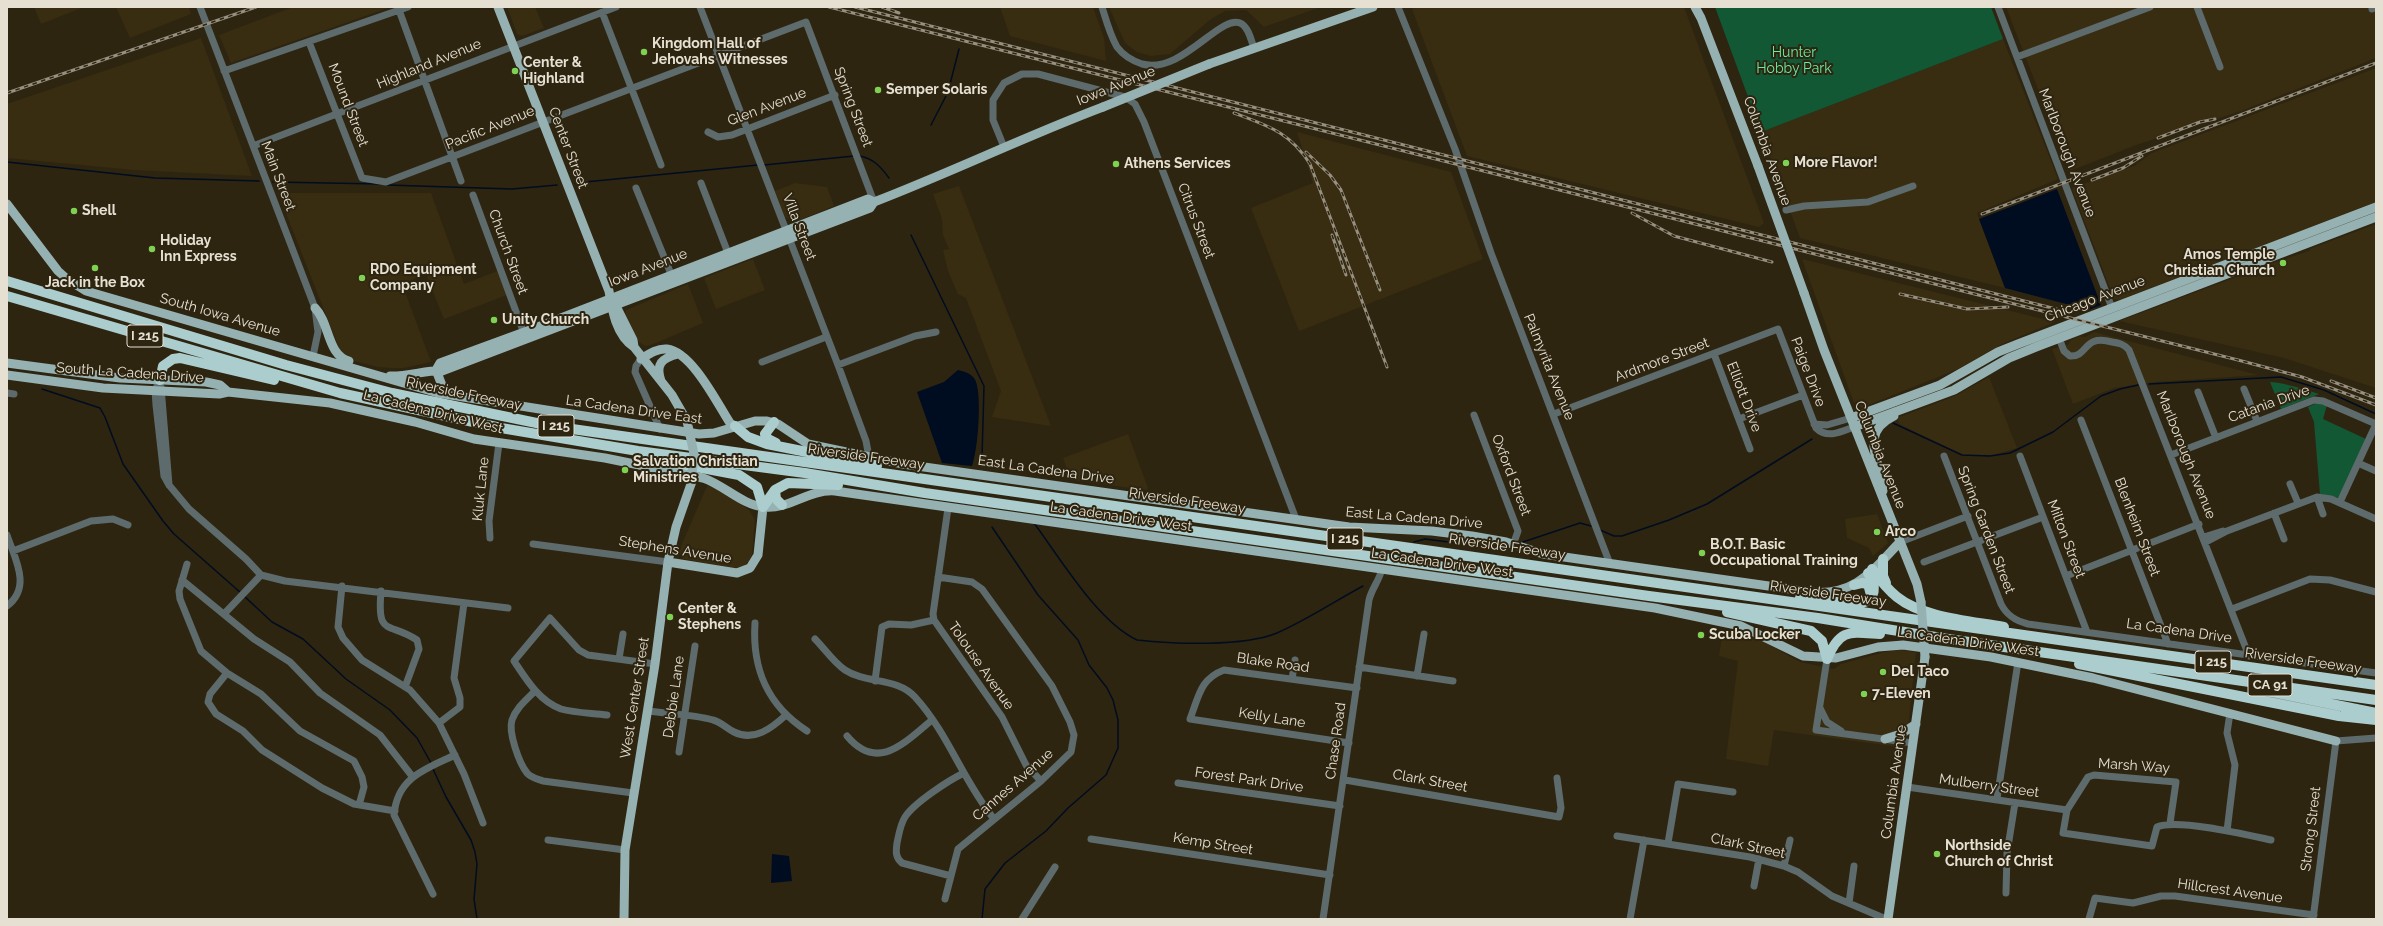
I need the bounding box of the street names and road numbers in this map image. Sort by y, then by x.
street label: Highland Avenue [374,35,484,93]
street label: Mound Street [324,61,372,149]
street label: Iowa Avenue [1074,63,1158,109]
street label: Spring Street [830,65,876,149]
street label: Glen Avenue [725,84,809,130]
street label: Marlborough Avenue [2035,86,2099,220]
street label: Columbia Avenue [1739,94,1795,208]
street label: Pacific Avenue [443,103,537,153]
street label: Center Street [545,105,591,191]
street label: Main Street [257,139,299,213]
street label: Citrus Street [1174,181,1218,261]
street label: Villa Street [779,191,819,263]
street label: Church Street [485,207,531,297]
street label: Iowa Avenue [606,245,690,291]
street label: Chicago Avenue [2043,272,2147,326]
street label: South Iowa Avenue [158,290,282,340]
street label: Palmyrita Avenue [1520,311,1578,423]
road number: I 215 [127,325,163,347]
street label: Ardmore Street [1613,334,1711,386]
street label: Paige Drive [1787,335,1829,409]
street label: South La Cadena Drive [56,359,204,387]
street label: Elliott Drive [1723,360,1765,434]
street label: Riverside Freeway [405,374,523,414]
street label: Catania Drive [2226,382,2312,426]
street label: La Cadena Drive West [361,387,505,437]
street label: Marlborough Avenue [2153,389,2219,521]
street label: La Cadena Drive East [565,392,703,428]
street label: Columbia Avenue [1851,399,1909,511]
road number: I 215 [538,415,574,437]
street label: Oxford Street [1488,432,1534,518]
street label: Riverside Freeway [807,440,925,474]
street label: East La Cadena Drive [977,452,1115,488]
street label: Kluk Lane [469,456,493,522]
street label: Spring Garden Street [1954,464,2018,596]
street label: Blenheim Street [2110,475,2164,579]
street label: Riverside Freeway [1128,484,1246,518]
street label: Milton Street [2043,497,2089,581]
street label: La Cadena Drive West [1049,499,1193,535]
street label: East La Cadena Drive [1345,504,1483,532]
road number: I 215 [1327,528,1363,550]
street label: Riverside Freeway [1448,530,1566,564]
street label: Stephens Avenue [617,533,733,567]
street label: La Cadena Drive West [1370,545,1514,581]
street label: Riverside Freeway [1769,577,1887,611]
street label: La Cadena Drive [2125,615,2233,647]
street label: Tolouse Avenue [944,619,1018,713]
street label: La Cadena Drive West [1896,624,2040,660]
street label: West Center Street [617,636,653,760]
street label: Riverside Freeway [2244,644,2362,678]
street label: Blake Road [1236,650,1310,676]
road number: I 215 [2195,651,2231,673]
street label: Debbie Lane [660,655,688,739]
road number: CA 91 [2248,674,2292,696]
street label: Chase Road [1322,701,1350,781]
street label: Kelly Lane [1237,704,1307,732]
street label: Columbia Avenue [1878,724,1910,840]
street label: Cannes Avenue [969,745,1057,825]
street label: Marsh Way [2097,755,2171,777]
street label: Forest Park Drive [1194,764,1304,796]
street label: Clark Street [1391,766,1469,796]
street label: Mulberry Street [1938,771,2040,801]
street label: Strong Street [2297,786,2325,872]
street label: Kemp Street [1172,829,1254,859]
street label: Clark Street [1709,830,1787,862]
street label: Hillcrest Avenue [2176,875,2284,907]

